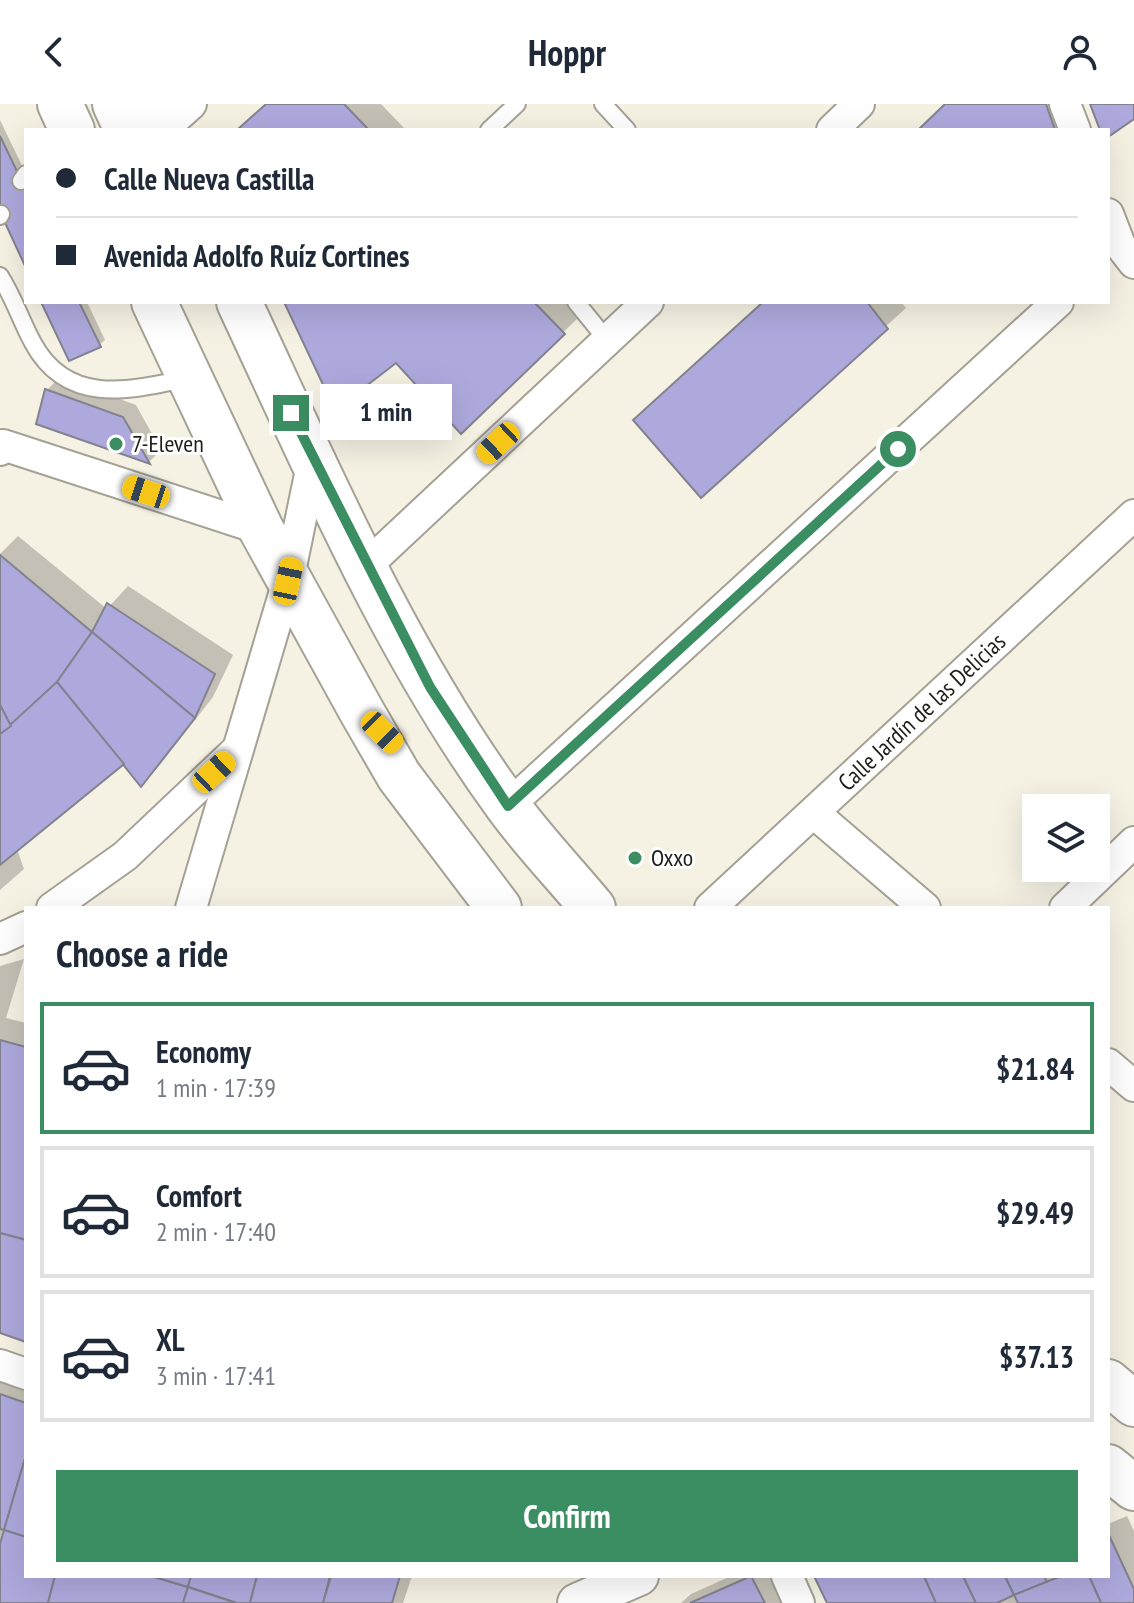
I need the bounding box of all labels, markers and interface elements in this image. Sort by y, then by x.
text: Hoppr [528,29,606,76]
icon: back [32,30,76,74]
icon: person [1058,30,1102,74]
text: Calle Nueva Castilla [104,159,315,198]
text: Avenida Adolfo Ruíz Cortines [104,236,410,275]
callout: 1 min [319,385,451,441]
route end [273,395,309,431]
text: 1 min [360,395,412,428]
car [472,418,524,468]
place label: 7-Eleven [132,428,204,459]
route start [880,431,916,467]
marker: 7-Eleven [107,435,125,453]
car [119,473,173,511]
car [271,555,305,607]
street label: Calle Jardín de las Delicias [831,626,1012,797]
car [357,707,407,757]
car [188,747,240,797]
map controls [1022,794,1110,882]
button: layers [1022,794,1110,882]
place label: Oxxo [651,842,693,873]
marker: Oxxo [626,849,644,867]
text: Choose a ride [56,930,228,977]
icon: car [60,1032,132,1104]
text: Economy [156,1032,251,1071]
text: $21.84 [996,1049,1074,1088]
text: 1 min · 17:39 [156,1071,276,1104]
icon: car [60,1176,132,1248]
text: Comfort [156,1176,242,1215]
text: $29.49 [996,1193,1074,1232]
text: 2 min · 17:40 [156,1215,276,1248]
icon: car [60,1320,132,1392]
text: XL [156,1320,185,1359]
text: $37.13 [999,1337,1074,1376]
text: 3 min · 17:41 [156,1359,276,1392]
button: Confirm [56,1470,1078,1562]

